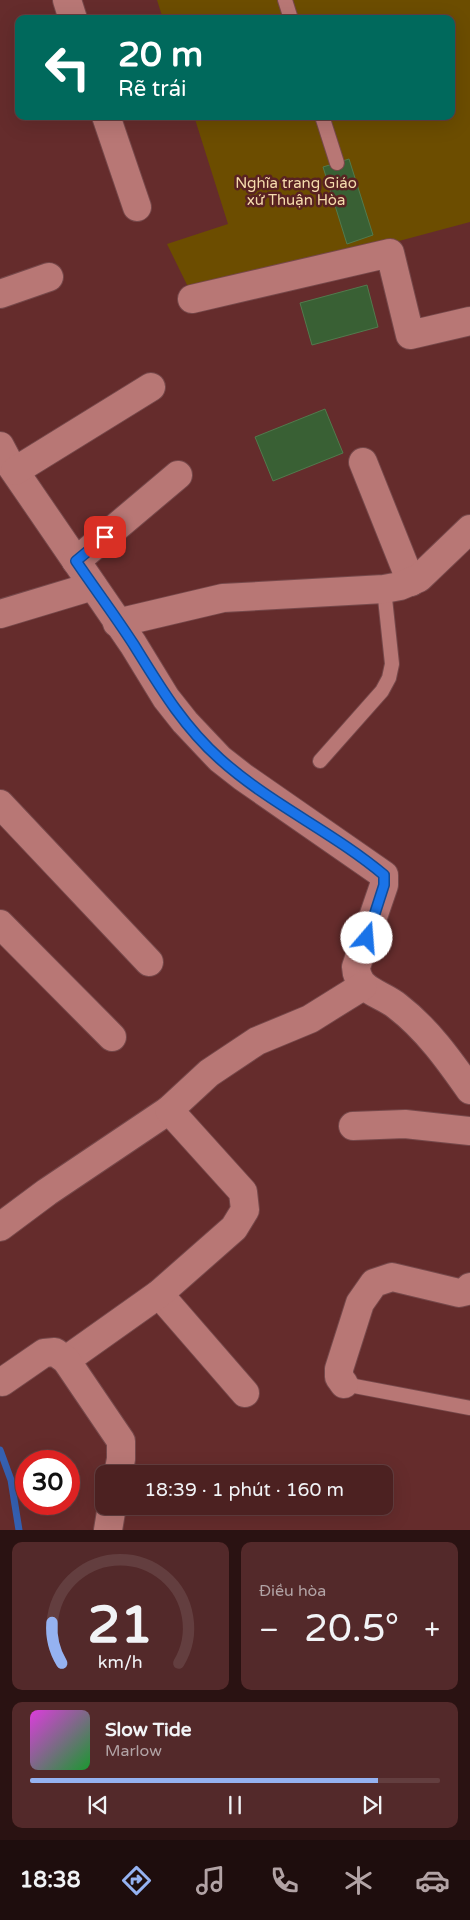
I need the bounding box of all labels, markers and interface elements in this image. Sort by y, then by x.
text: 20 m [118,34,203,76]
icon: left [35,35,100,100]
text: Rẽ trái [118,76,187,102]
park label: Nghĩa trang Giáo xứ Thuận Hòa [235,174,357,209]
pin [84,516,126,558]
icon: arrive [91,523,119,551]
position arrow [340,911,392,963]
speed limit sign: 30 [15,1450,80,1515]
text: 18:39 · 1 phút · 160 m [144,1479,344,1501]
text: Điều hòa [259,1581,326,1601]
text: 21 [88,1594,153,1657]
text: 20.5° [304,1606,399,1652]
text: − [259,1613,279,1647]
text: + [424,1613,440,1647]
text: km/h [98,1652,143,1673]
text: Slow Tide [105,1719,192,1741]
text: Marlow [105,1741,162,1761]
icon: previous [84,1791,112,1819]
icon: pause [221,1791,249,1819]
icon: next [358,1791,386,1819]
icon: directions [119,1863,154,1898]
icon: music [193,1863,228,1898]
icon: phone [267,1863,302,1898]
icon: climate [341,1863,376,1898]
icon: car [415,1863,450,1898]
text: 18:38 [20,1867,80,1893]

